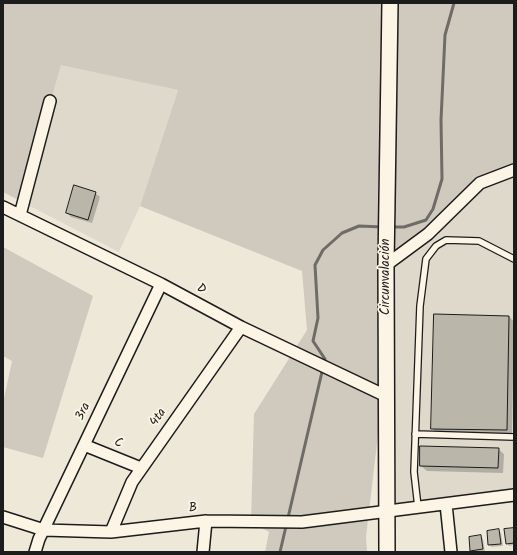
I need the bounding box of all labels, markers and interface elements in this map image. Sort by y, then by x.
street label: Circunvalación [379,239,395,315]
street label: D [194,281,208,299]
street label: 3ra [73,401,95,423]
street label: 4ta [147,406,171,430]
street label: C [112,435,124,453]
street label: B [188,501,198,517]

